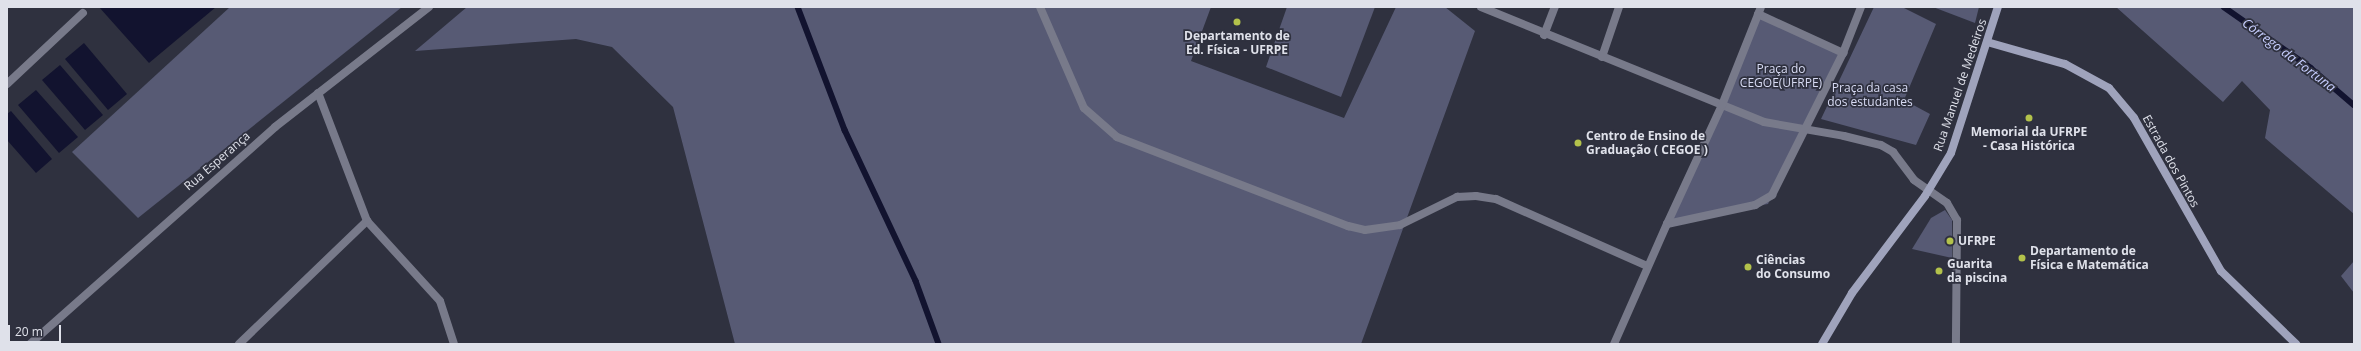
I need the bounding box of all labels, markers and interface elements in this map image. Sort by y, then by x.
water label: Córrego da Fortuna [2239,15,2339,95]
marker: Departamento de Ed. Física - UFRPE [1232,17,1242,27]
street label: Rua Manuel de Medeiros [1931,17,1989,153]
place label: Departamento de Ed. Física - UFRPE [1184,29,1290,57]
park label: Praça do CEGOE(UFRPE) [1740,62,1822,90]
park label: Praça da casa dos estudantes [1827,81,1913,109]
street label: Estrada dos Pintos [2140,112,2202,210]
marker: Memorial da UFRPE - Casa Histórica [2024,113,2034,123]
place label: Memorial da UFRPE - Casa Histórica [1971,125,2087,153]
street label: Rua Esperança [181,129,253,193]
place label: Centro de Ensino de Graduação ( CEGOE ) [1586,129,1708,157]
marker: Centro de Ensino de Graduação ( CEGOE ) [1573,138,1583,148]
place label: UFRPE [1958,234,1996,248]
marker: UFRPE [1945,236,1955,246]
place label: Departamento de Física e Matemática [2030,244,2149,272]
place label: Ciências do Consumo [1756,253,1830,281]
marker: Departamento de Física e Matemática [2017,253,2027,263]
place label: Guarita da piscina [1947,257,2007,285]
marker: Ciências do Consumo [1743,262,1753,272]
marker: Guarita da piscina [1934,266,1944,276]
scale bar [10,317,63,343]
text: 20 m [15,323,43,340]

